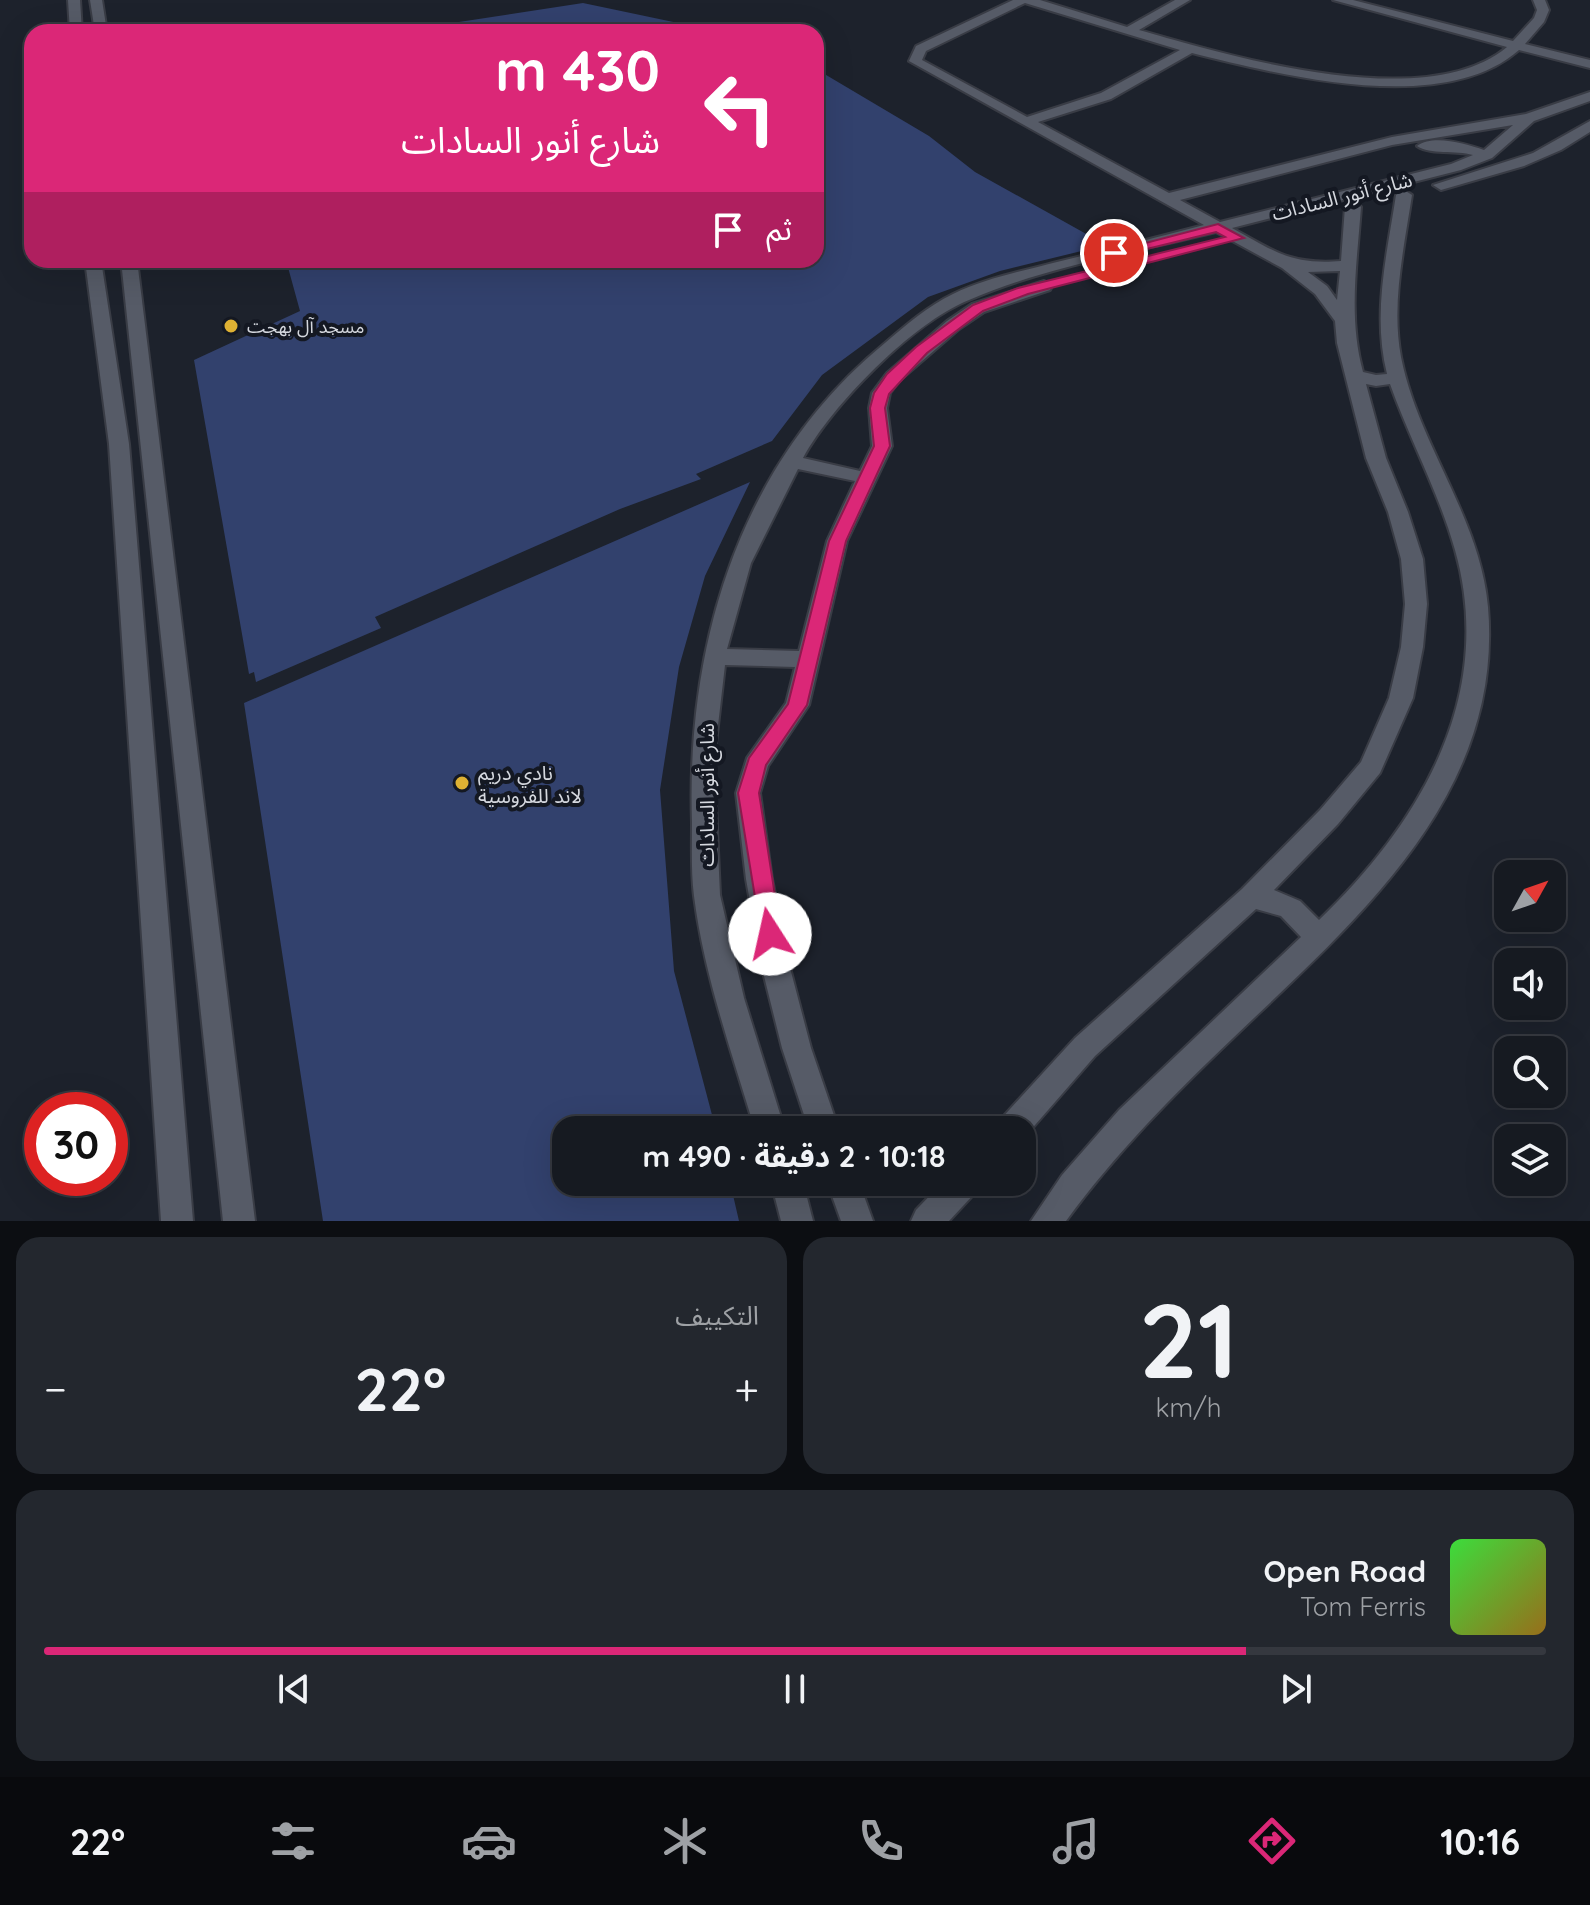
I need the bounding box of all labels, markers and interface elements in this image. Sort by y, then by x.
text: 430 m [495,35,660,105]
icon: left [688,56,792,160]
text: شارع أنور السادات [401,117,660,162]
street label: شارع أنور السادات [1269,166,1415,228]
icon: arrive [706,208,750,252]
text: ثم [766,210,792,248]
pin [1080,219,1148,287]
icon: arrive [1092,231,1136,275]
place label: مسجد آل بهجت [247,315,364,338]
marker: مسجد آل بهجت [222,317,240,335]
street label: شارع أنور السادات [694,723,722,867]
place label: نادي دريم لاند للفروسية [478,760,582,808]
marker: نادي دريم لاند للفروسية [453,774,471,792]
north arrow [1494,860,1566,932]
map controls [1494,860,1566,1196]
position arrow [728,892,812,976]
button: sound [1494,948,1566,1020]
button: search [1494,1036,1566,1108]
speed limit sign: 30 [24,1092,128,1196]
button: layers [1494,1124,1566,1196]
text: 10:18 · 2 دقيقة · 490 m [643,1137,945,1175]
text: 21 [1139,1274,1238,1404]
text: التكييف [675,1299,759,1332]
text: 22° [355,1351,446,1426]
text: − [44,1361,67,1416]
text: + [734,1361,759,1416]
text: km/h [1156,1391,1221,1424]
text: Open Road [1264,1552,1426,1590]
text: Tom Ferris [1300,1590,1426,1623]
icon: previous [272,1667,316,1711]
icon: pause [773,1667,817,1711]
icon: next [1274,1667,1318,1711]
icon: filters [265,1813,321,1869]
icon: car [461,1813,517,1869]
icon: climate [657,1813,713,1869]
icon: phone [853,1813,909,1869]
icon: music [1048,1813,1104,1869]
icon: directions [1244,1813,1300,1869]
text: 22° [70,1819,125,1864]
text: 10:16 [1440,1819,1520,1864]

